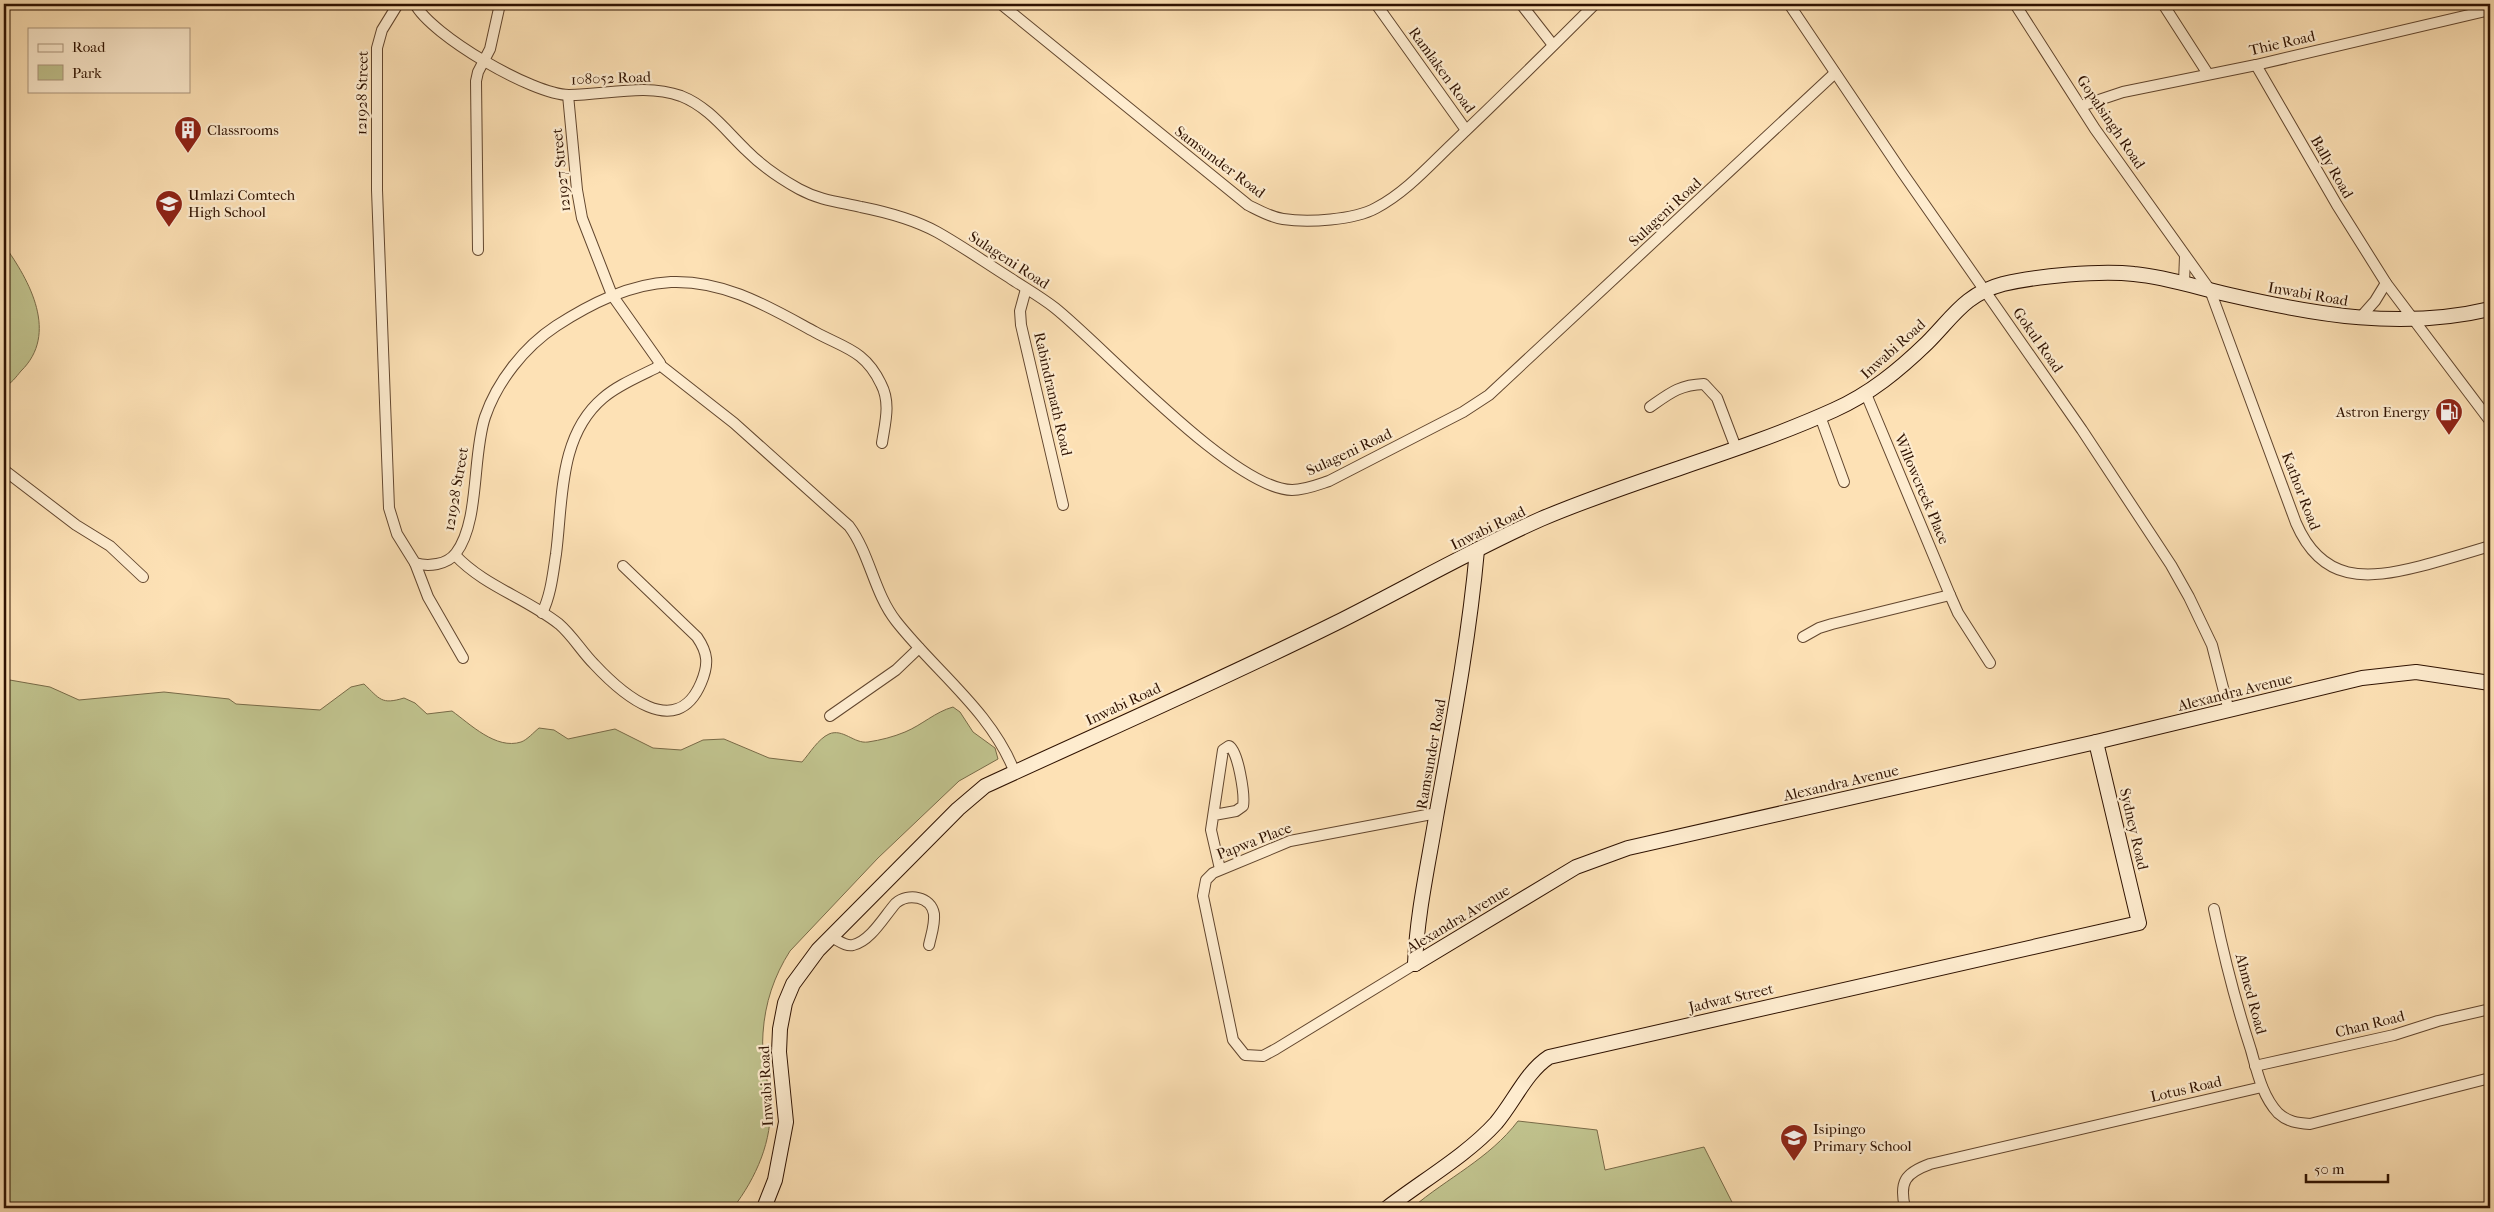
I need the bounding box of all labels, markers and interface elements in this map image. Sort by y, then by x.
street label: Ramlaken Road [1405,24,1480,117]
street label: Thie Road [2247,26,2318,59]
legend [28,28,190,92]
text: Road [72,38,106,56]
street label: 121928 Street [352,50,372,135]
text: Park [72,64,102,82]
street label: 108052 Road [571,68,652,88]
street label: Gopalsingh Road [2073,72,2149,173]
building icon: Classrooms [173,115,203,154]
place label: Classrooms [207,121,279,139]
street label: Samsunder Road [1171,122,1269,202]
street label: 121927 Street [548,127,574,213]
street label: Bally Road [2307,132,2358,202]
street label: Sulageni Road [1625,173,1706,250]
place label: Umlazi Comtech High School [188,186,296,221]
school or university icon: Umlazi Comtech High School [154,189,184,228]
street label: Sulageni Road [965,227,1053,293]
street label: Inwabi Road [2267,278,2350,310]
street label: Gokul Road [2009,304,2067,377]
street label: Inwabi Road [1857,315,1930,383]
street label: Rabindranath Road [1030,330,1076,458]
fuel station icon: Astron Energy [2434,397,2464,436]
place label: Astron Energy [2335,403,2431,421]
street label: Sulageni Road [1303,424,1395,480]
street label: Willowcreek Place [1890,430,1954,547]
street label: 121928 Street [440,445,472,532]
street label: Kathor Road [2278,449,2324,533]
street label: Inwabi Road [1448,502,1529,554]
street label: Alexandra Avenue [2175,669,2295,715]
street label: Inwabi Road [1082,678,1164,729]
street label: Ramsunder Road [1412,697,1450,811]
street label: Alexandra Avenue [1781,761,1901,805]
street label: Sydney Road [2116,786,2152,873]
street label: Papwa Place [1214,818,1295,864]
street label: Alexandra Avenue [1402,881,1514,958]
street label: Ahmed Road [2231,951,2271,1037]
street label: Jadwat Street [1686,979,1776,1017]
street label: Chan Road [2333,1007,2407,1041]
street label: Inwabi Road [755,1044,777,1127]
street label: Lotus Road [2149,1072,2224,1106]
place label: Isipingo Primary School [1813,1120,1912,1155]
school or university icon: Isipingo Primary School [1779,1123,1809,1162]
scale bar [2306,1152,2389,1184]
text: 50 m [2314,1160,2345,1178]

